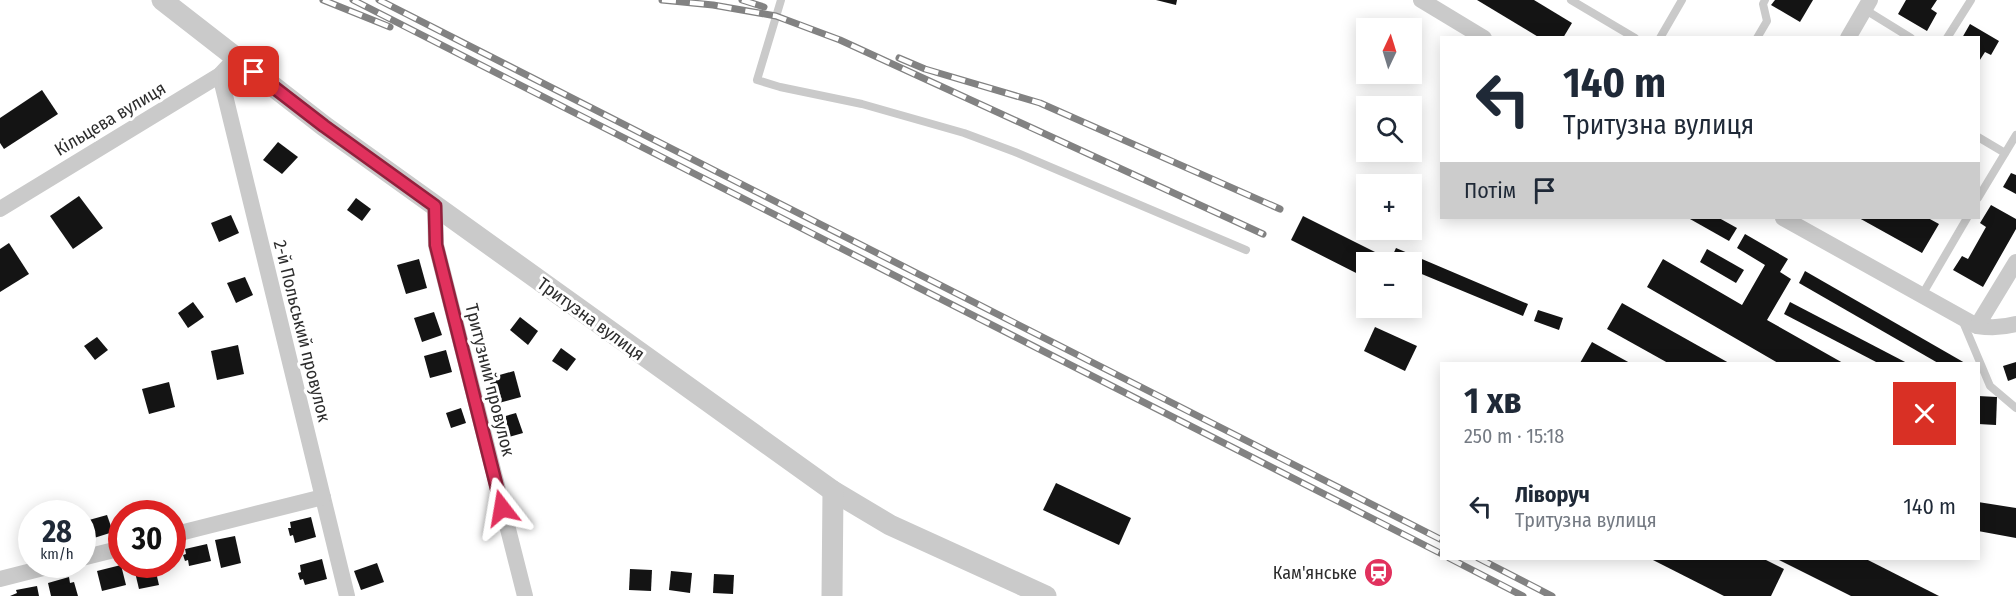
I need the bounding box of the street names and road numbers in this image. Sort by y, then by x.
street label: Кільцева вулиця [50,77,170,161]
street label: 2-й Польський провулок [269,238,335,425]
street label: Тритузна вулиця [533,273,649,365]
street label: Тритузний провулок [460,302,520,459]

